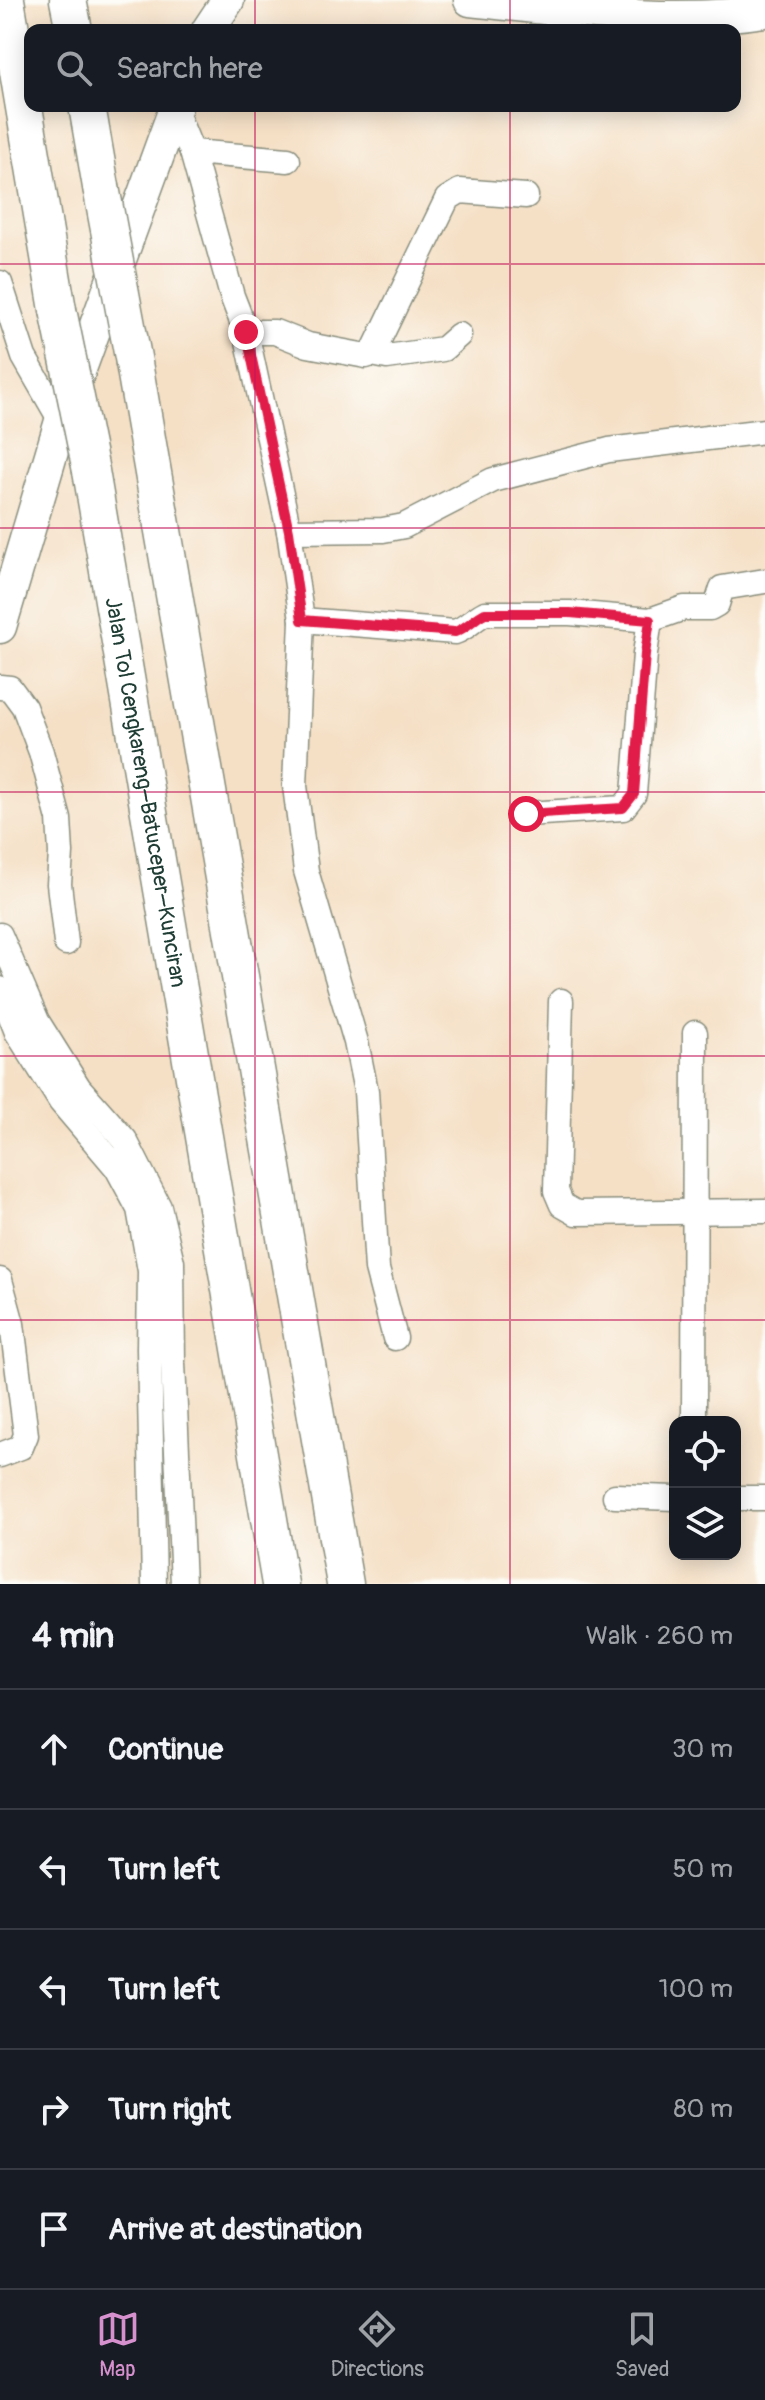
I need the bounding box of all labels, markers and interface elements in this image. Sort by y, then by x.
search box [24,24,741,112]
icon: search [52,46,96,90]
text: Search here [116,50,263,87]
route end [228,314,264,350]
street label: Jalan Tol Cengkareng–Batuceper–Kunciran [99,595,192,990]
route start [508,796,544,832]
map controls [669,1416,741,1560]
button: locate [669,1416,741,1488]
button: layers [669,1488,741,1560]
text: 4 min [32,1615,114,1658]
text: Walk · 260 m [586,1620,733,1652]
icon: ahead [32,1727,76,1771]
text: Continue [108,1731,223,1768]
text: 30 m [672,1733,733,1765]
icon: left [32,1847,76,1891]
text: Turn left [108,1851,219,1888]
text: 50 m [672,1853,733,1885]
icon: left [32,1967,76,2011]
text: Turn left [108,1971,219,2008]
text: 100 m [659,1973,733,2005]
icon: right [32,2087,76,2131]
text: Turn right [108,2091,231,2128]
text: 80 m [673,2093,733,2125]
icon: arrive [32,2207,76,2251]
text: Arrive at destination [108,2211,362,2248]
tab: Map [96,2307,140,2383]
tab: Directions [331,2307,424,2383]
tab: Saved [615,2307,669,2383]

